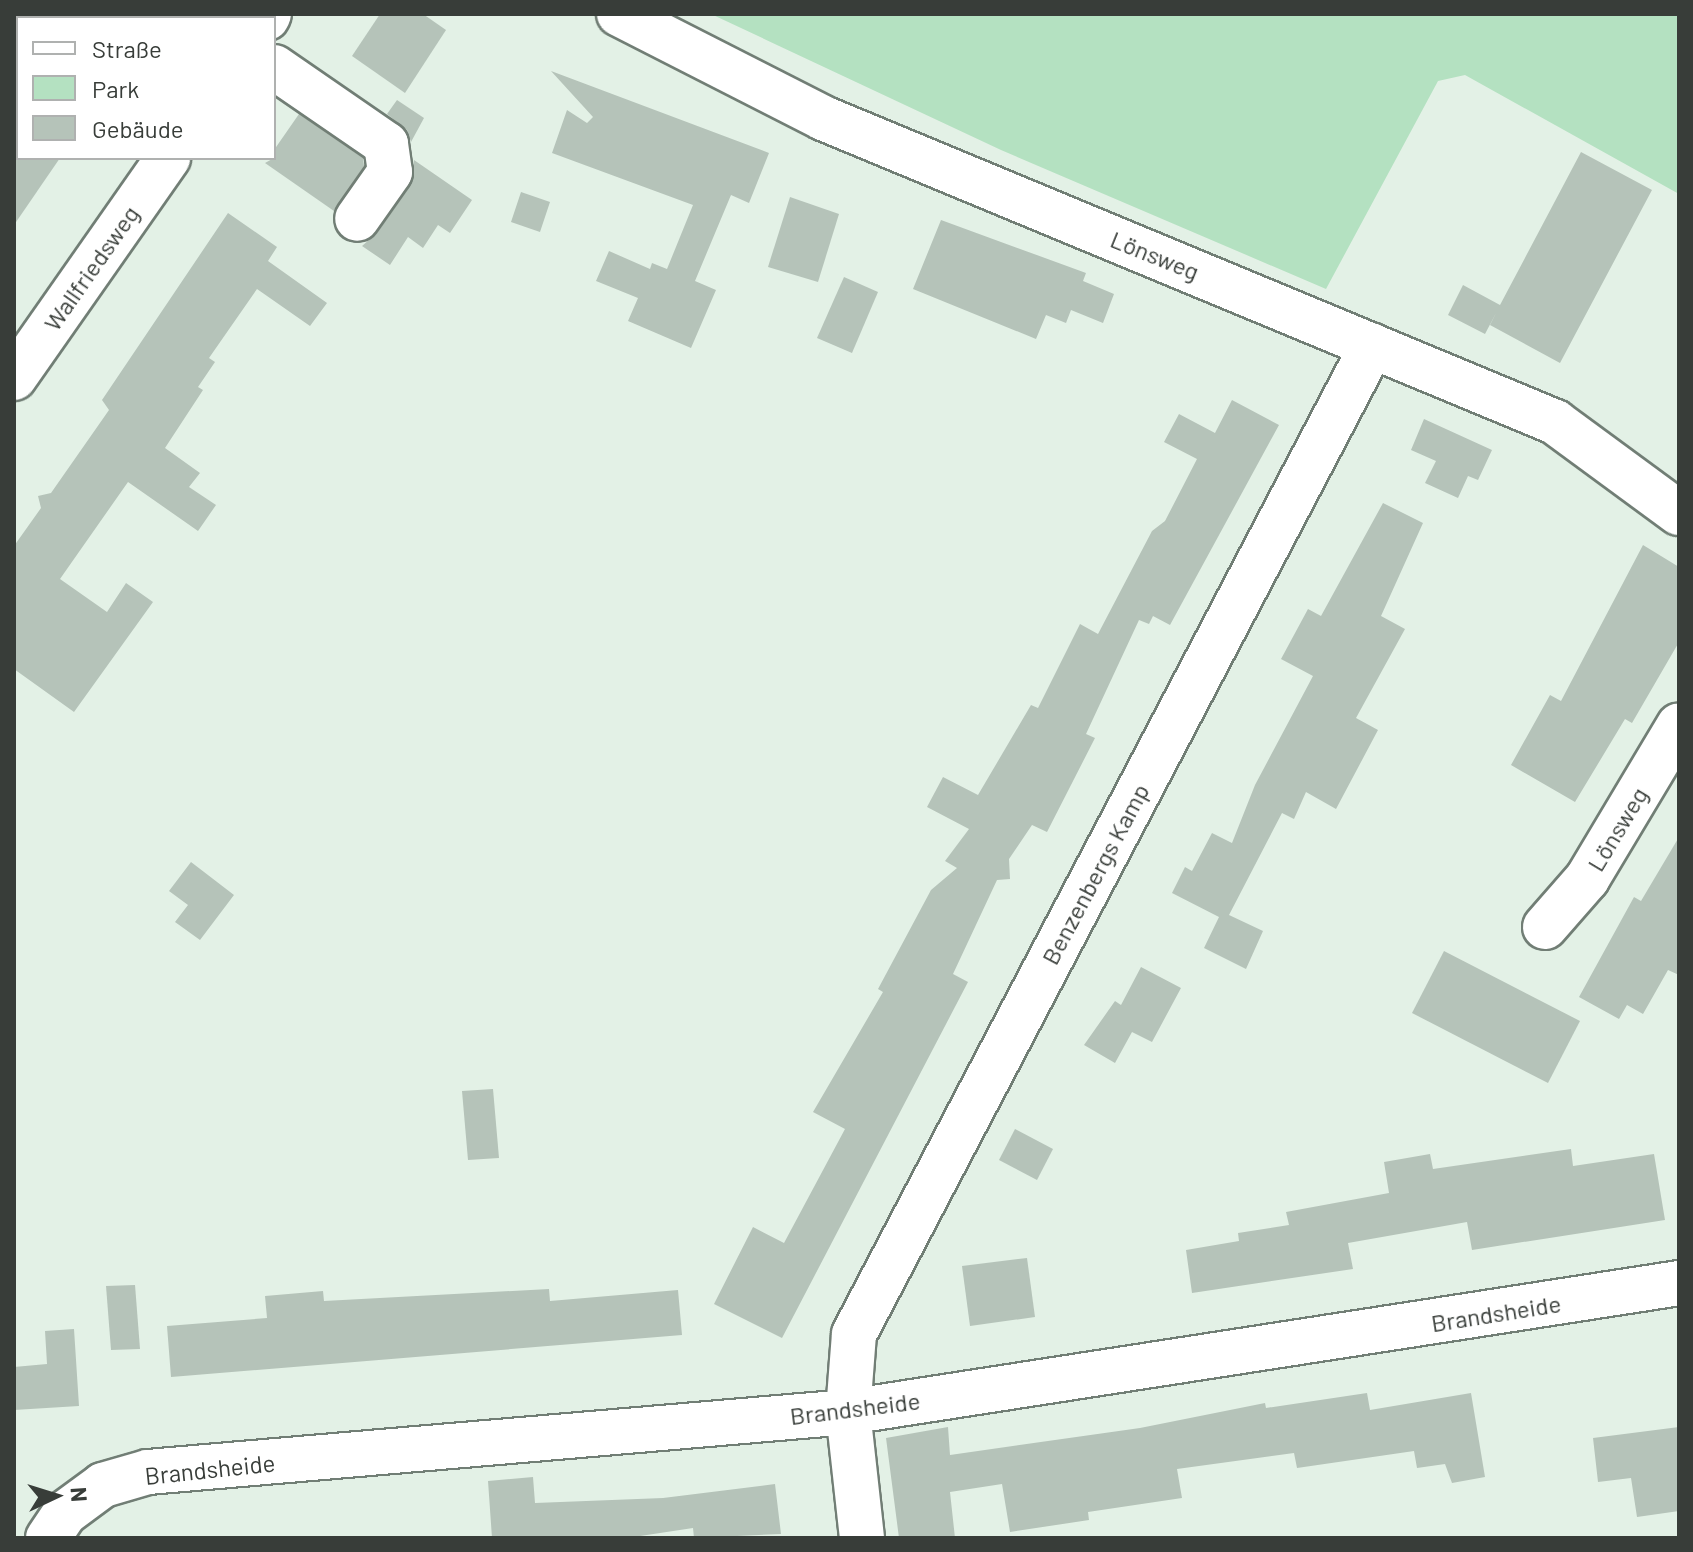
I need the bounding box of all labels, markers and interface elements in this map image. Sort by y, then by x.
legend [16,16,276,160]
text: Straße [92,34,162,63]
text: Park [92,74,139,103]
text: Gebäude [92,114,184,143]
street label: Wallfriedsweg [37,200,145,336]
street label: Lönsweg [1107,224,1203,286]
street label: Benzenbergs Kamp [1035,779,1155,969]
street label: Lönsweg [1581,782,1653,876]
street label: Brandsheide [1429,1289,1563,1337]
street label: Brandsheide [788,1386,922,1430]
street label: Brandsheide [143,1448,277,1490]
north arrow [16,1456,96,1536]
text: N [66,1486,93,1503]

